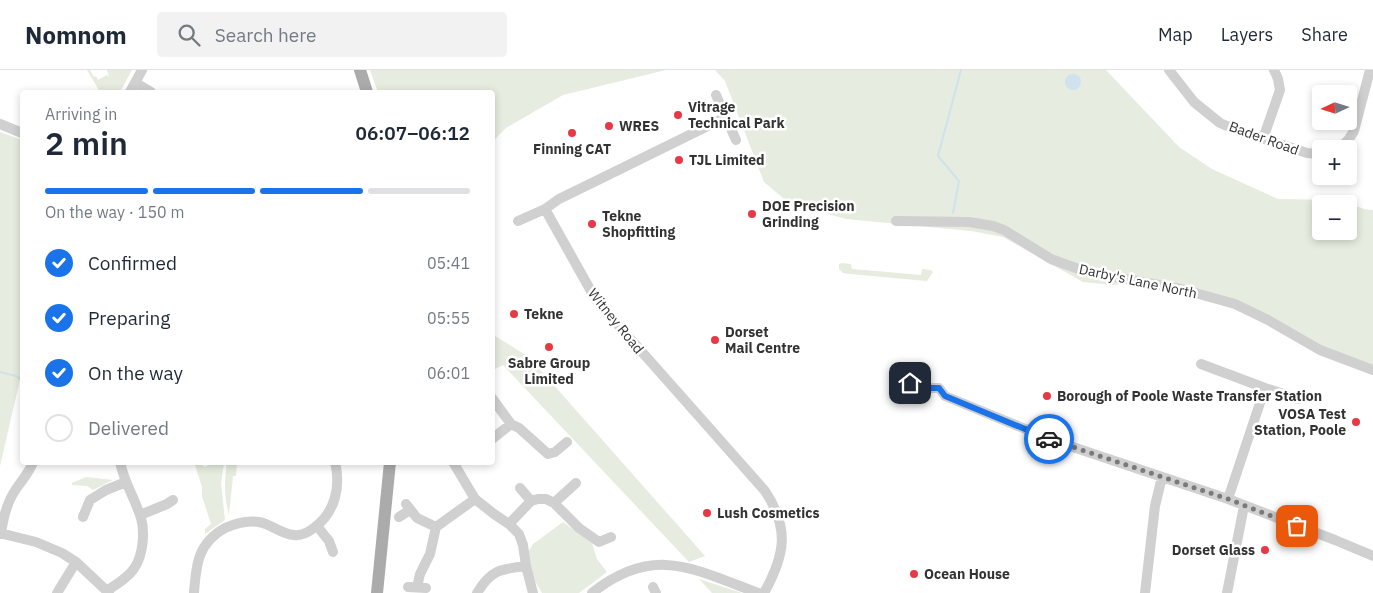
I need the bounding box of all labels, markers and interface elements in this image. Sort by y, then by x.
search box [157,12,507,57]
text: Nomnom [25,19,127,51]
icon: search [175,21,203,49]
text: Search here [215,23,317,47]
text: Map [1158,23,1193,46]
text: Layers [1221,23,1273,46]
text: Share [1301,23,1348,46]
north arrow [1312,85,1358,130]
map controls [1312,85,1357,240]
place label: Vitrage Technical Park [688,98,785,132]
text: Arriving in [45,104,117,124]
marker: Vitrage Technical Park [672,109,684,121]
place label: WRES [619,117,660,135]
street label: Bader Road [1227,117,1301,159]
marker: WRES [603,120,615,132]
text: 06:07–06:12 [356,121,470,145]
text: 2 min [45,122,128,164]
marker: Finning CAT [566,127,578,139]
place label: Finning CAT [533,140,611,158]
button: + [1312,140,1357,185]
place label: TJL Limited [689,151,765,169]
marker: TJL Limited [673,154,685,166]
button: − [1312,195,1357,240]
place label: DOE Precision Grinding [762,197,855,231]
text: On the way · 150 m [45,202,184,222]
place label: Tekne Shopfitting [602,207,675,241]
marker: DOE Precision Grinding [746,208,758,220]
marker: Tekne Shopfitting [586,218,598,230]
icon: check [45,249,73,277]
text: Confirmed [88,251,177,275]
text: 05:41 [427,253,470,273]
street label: Darby's Lane North [1077,260,1199,302]
street label: Witney Road [584,285,648,357]
icon: check [45,304,73,332]
place label: Tekne [524,305,564,323]
text: Preparing [88,306,170,330]
text: 05:55 [427,308,470,328]
marker: Tekne [508,308,520,320]
place label: Dorset Mail Centre [725,323,800,357]
marker: Dorset Mail Centre [709,334,721,346]
marker: Sabre Group Limited [543,341,555,353]
place label: Sabre Group Limited [508,354,590,388]
icon: check [45,359,73,387]
text: On the way [88,361,183,385]
pin [889,362,931,404]
text: 06:01 [427,363,470,383]
icon: home [896,369,924,397]
place label: Borough of Poole Waste Transfer Station [1057,387,1322,405]
marker: Borough of Poole Waste Transfer Station [1041,390,1053,402]
place label: VOSA Test Station, Poole [1254,405,1346,439]
courier [1024,414,1074,464]
text: Delivered [88,416,169,440]
marker: VOSA Test Station, Poole [1350,416,1362,428]
icon: car [1035,425,1063,453]
place label: Lush Cosmetics [717,504,820,522]
pin [1276,505,1318,547]
marker: Lush Cosmetics [701,507,713,519]
icon: bag [1283,512,1311,540]
place label: Dorset Glass [1172,541,1255,559]
marker: Dorset Glass [1259,544,1271,556]
place label: Ocean House [924,565,1010,583]
marker: Ocean House [908,568,920,580]

